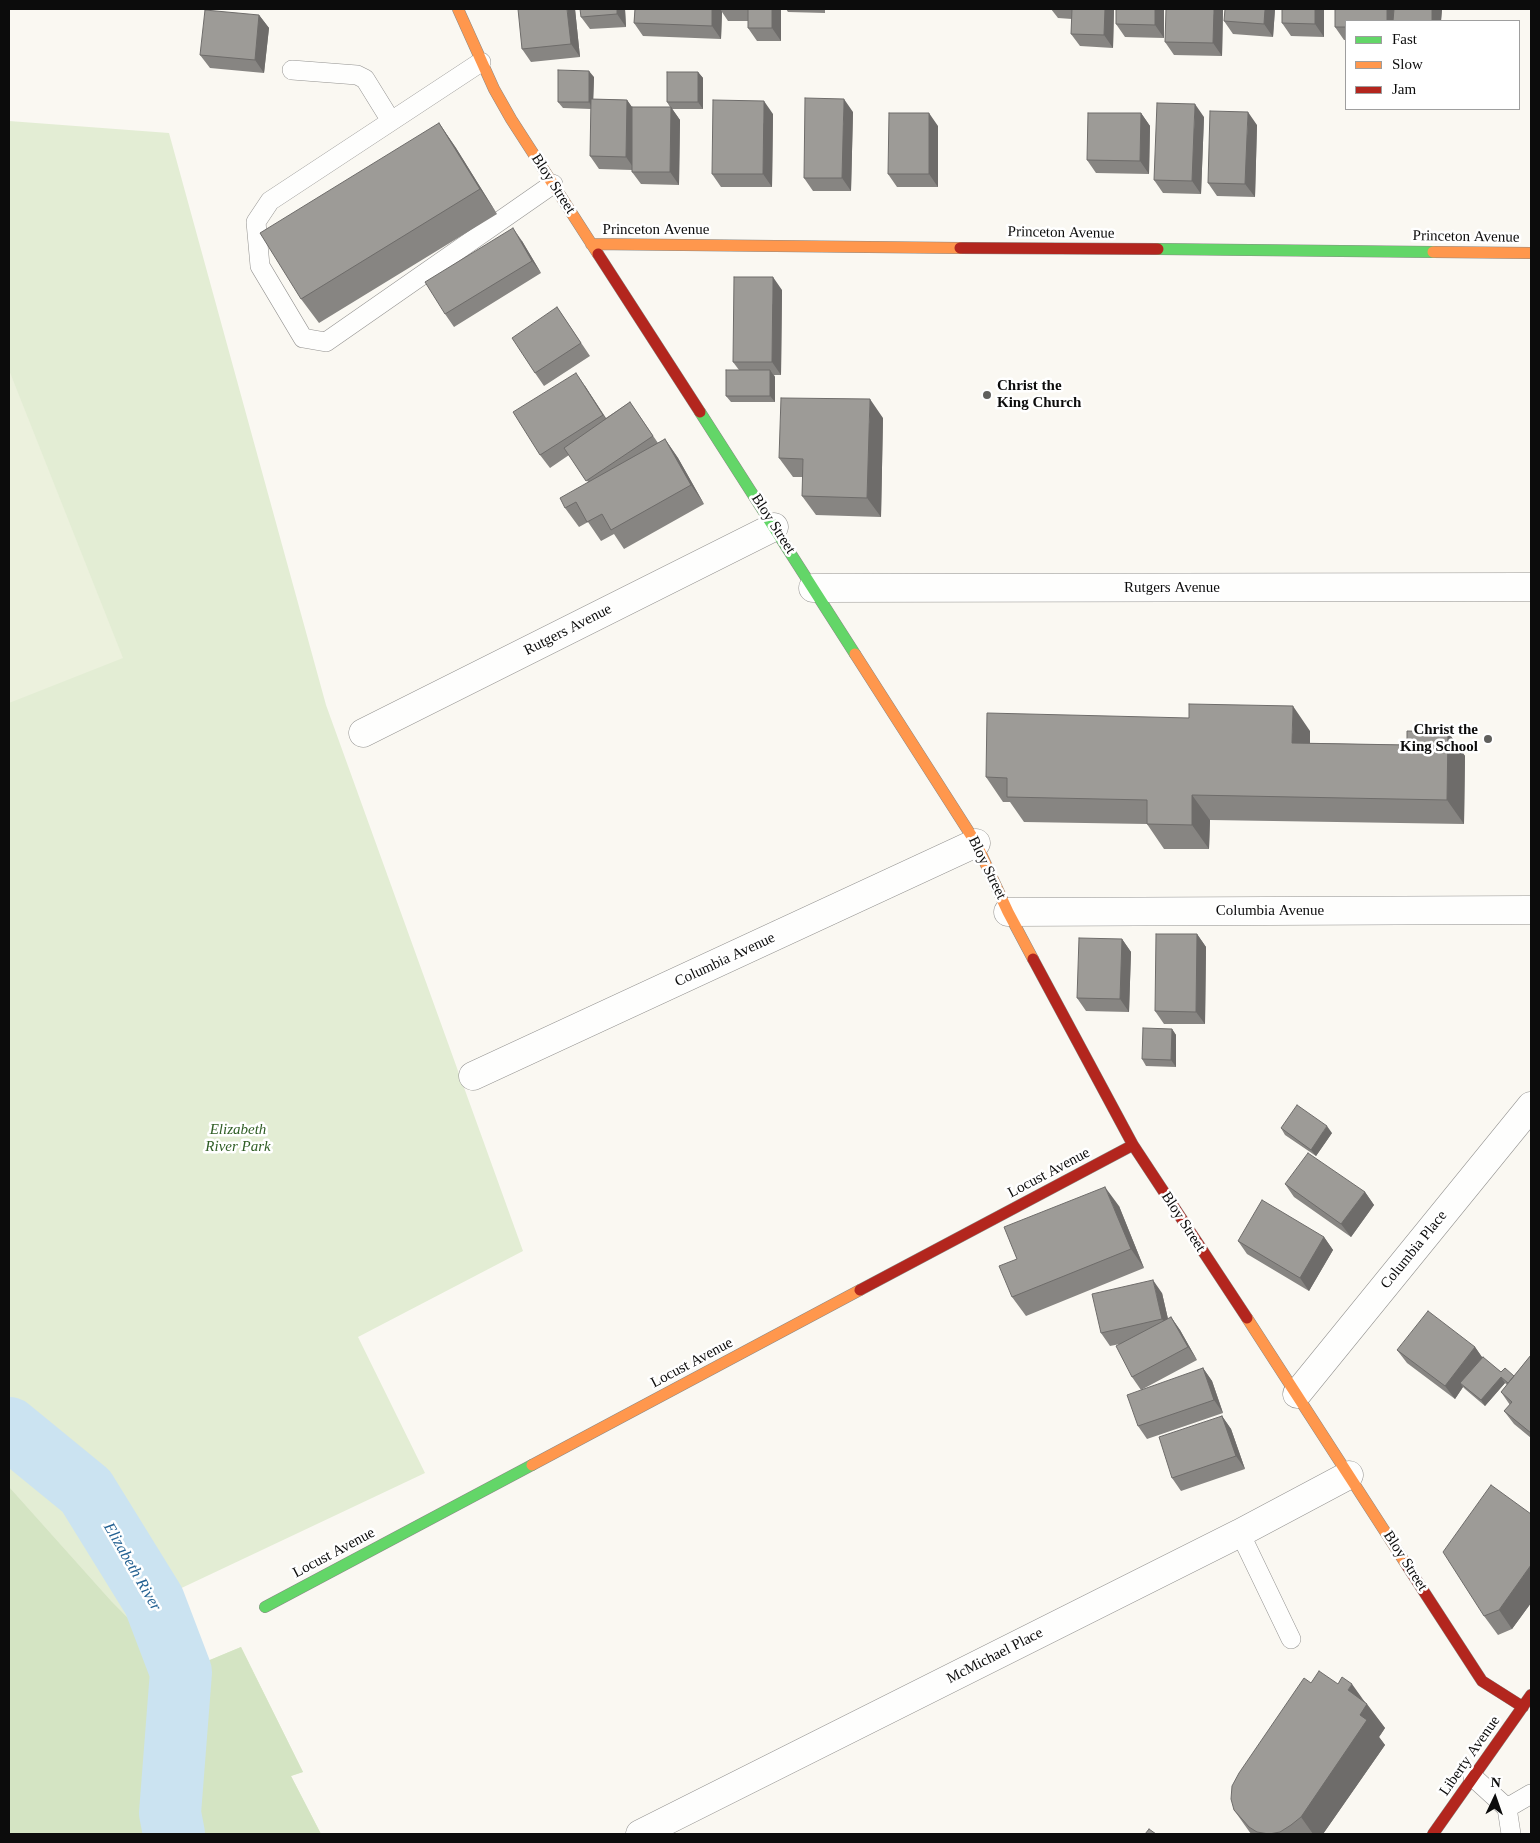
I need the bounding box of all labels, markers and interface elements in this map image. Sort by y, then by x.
legend [1345,20,1520,110]
text: Fast [1392,31,1417,47]
text: Slow [1392,56,1423,72]
text: Jam [1392,81,1416,97]
street label: Bloy Street [527,151,579,217]
street label: Princeton Avenue [603,221,709,239]
street label: Princeton Avenue [1007,223,1115,243]
street label: Princeton Avenue [1412,227,1520,247]
place label: Christ the King Church [997,377,1081,412]
marker: Christ the King Church [981,389,993,401]
street label: Bloy Street [747,491,799,557]
street label: Rutgers Avenue [1124,579,1220,597]
street label: Rutgers Avenue [521,600,615,660]
place label: Christ the King School [1400,721,1478,756]
marker: Christ the King School [1482,733,1494,745]
street label: Bloy Street [964,834,1010,902]
street label: Columbia Avenue [1216,902,1324,920]
street label: Columbia Avenue [672,929,778,991]
park label: Elizabeth River Park [205,1121,271,1156]
street label: Locust Avenue [1005,1144,1093,1202]
street label: Bloy Street [1157,1189,1209,1255]
street label: Columbia Place [1377,1207,1451,1293]
street label: Locust Avenue [648,1334,736,1392]
water label: Elizabeth River [99,1519,165,1615]
street label: Locust Avenue [290,1524,378,1582]
street label: Bloy Street [1379,1528,1431,1594]
street label: McMichael Place [944,1624,1046,1688]
street label: Liberty Avenue [1436,1713,1504,1799]
north arrow [1470,1773,1520,1823]
text: N [1490,1775,1501,1790]

